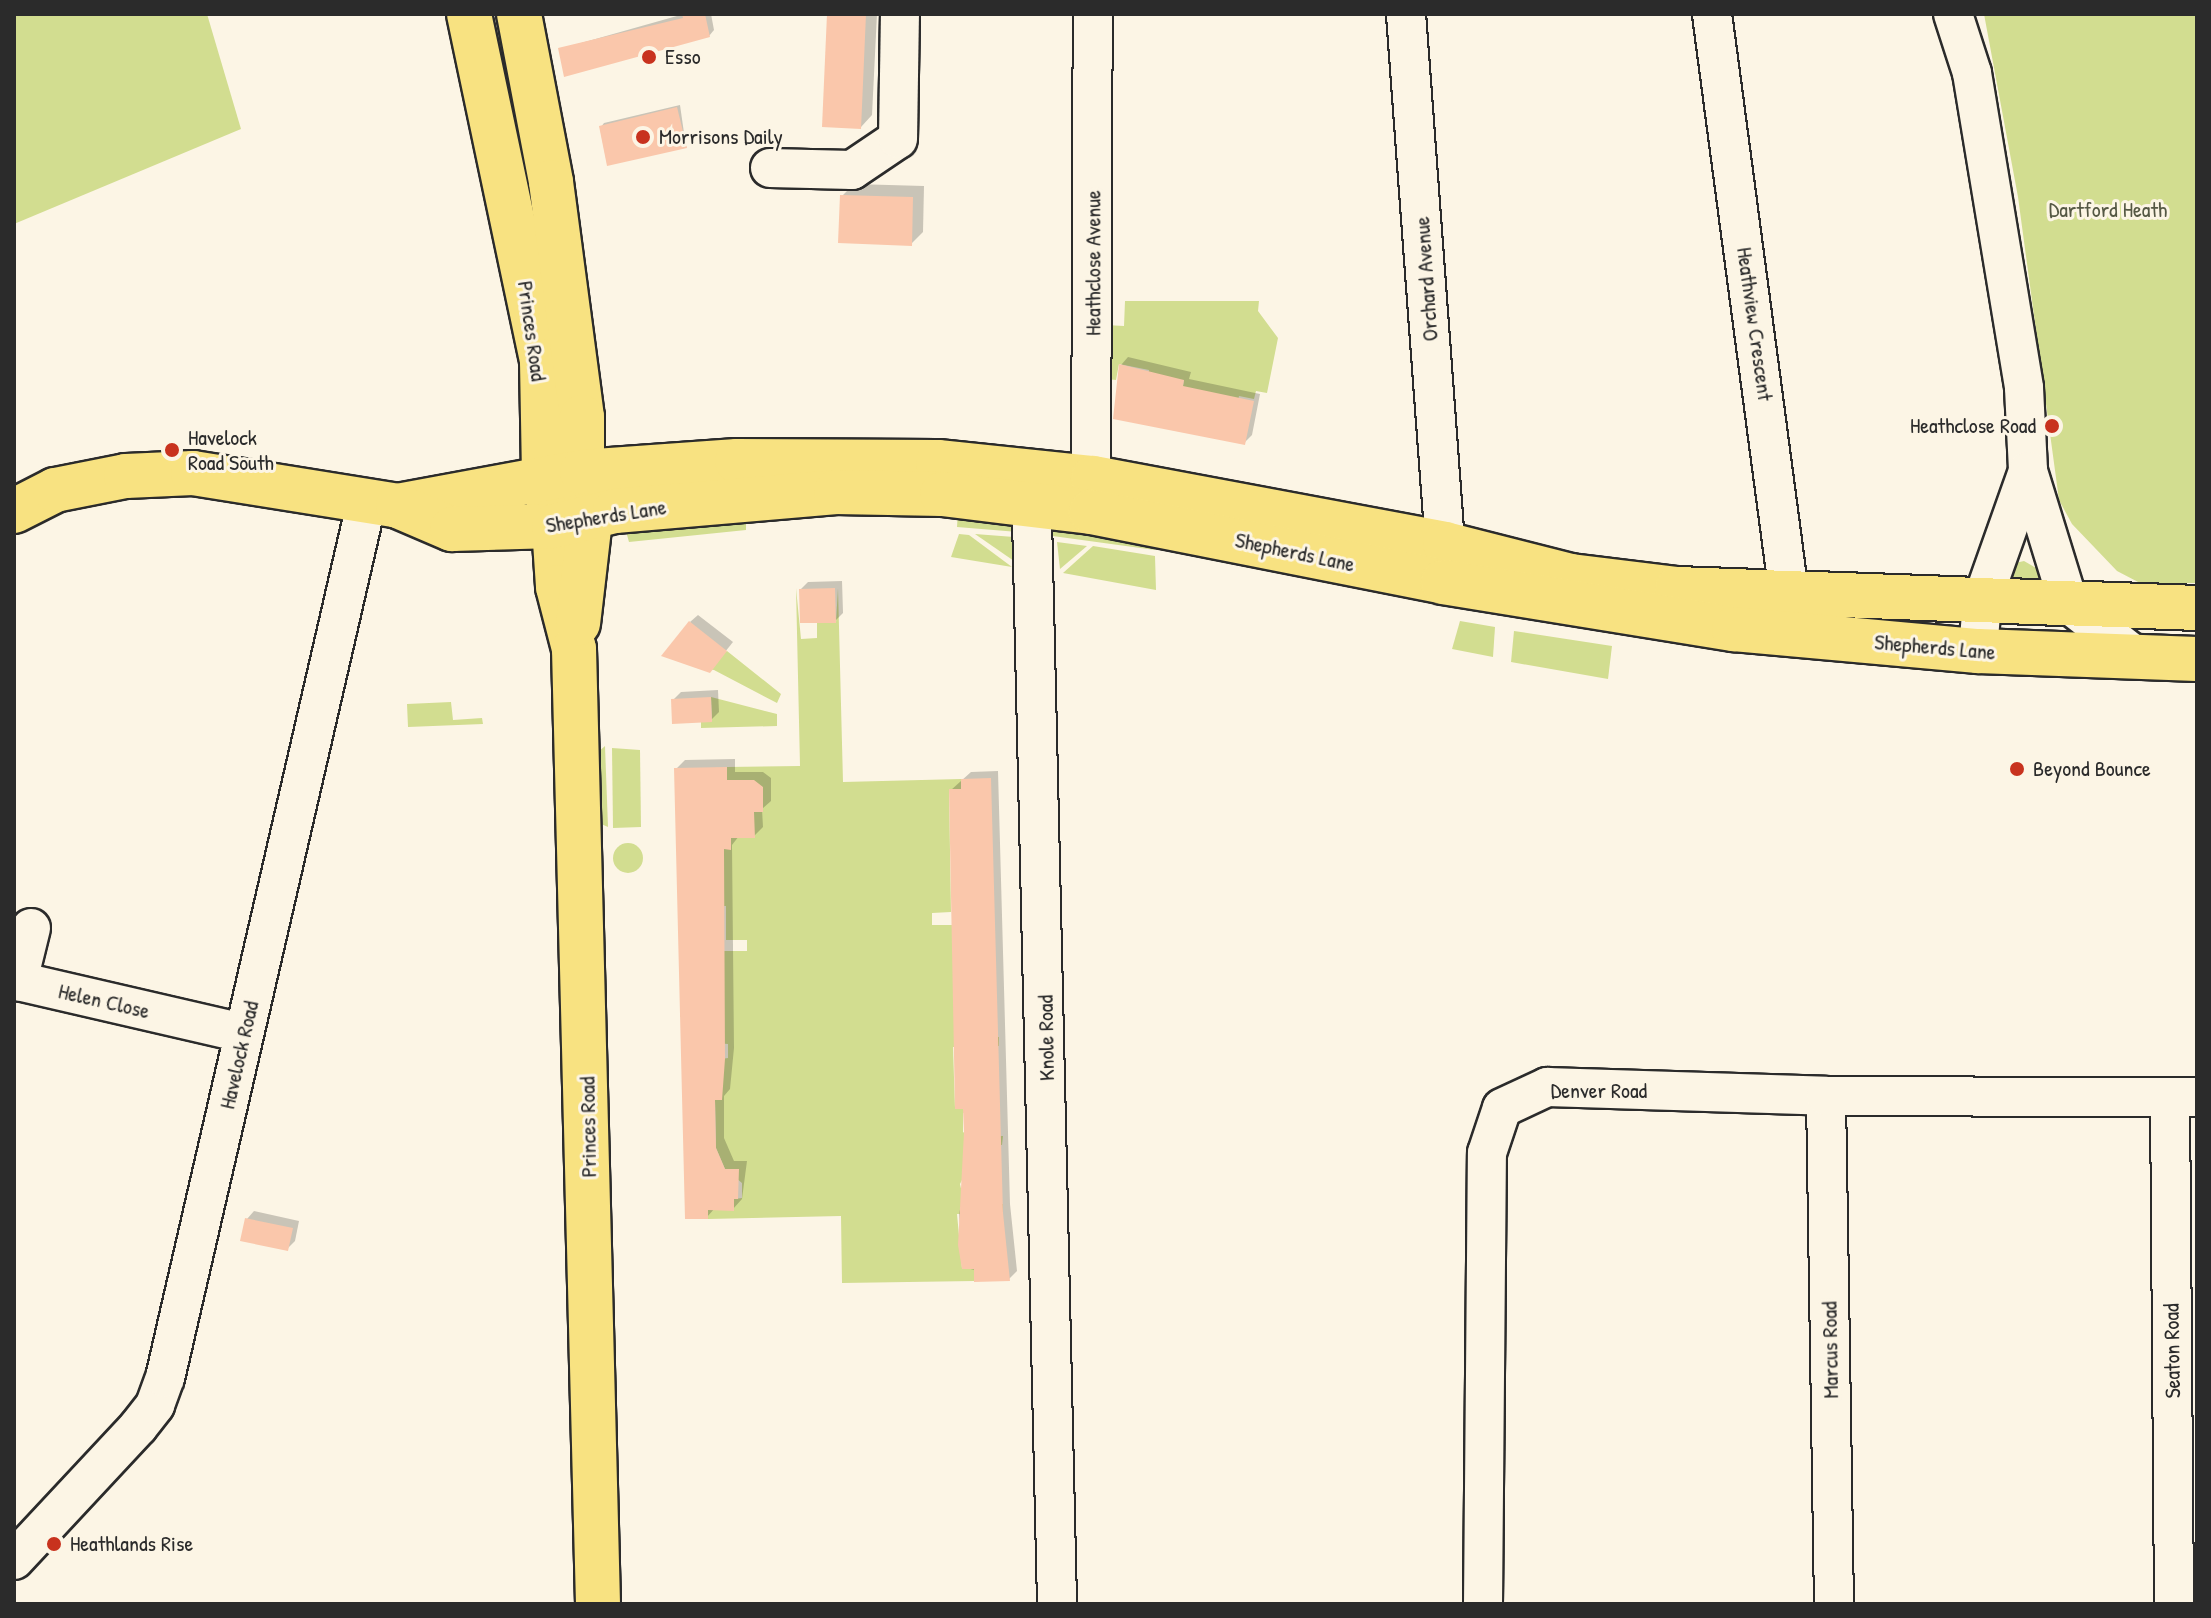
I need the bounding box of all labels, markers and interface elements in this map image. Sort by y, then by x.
place label: Esso [665,44,701,70]
marker: Esso [640,48,658,66]
place label: Morrisons Daily [659,124,783,150]
marker: Morrisons Daily [634,128,652,146]
street label: Heathclose Avenue [1080,190,1106,336]
park label: Dartford Heath [2049,197,2167,223]
street label: Orchard Avenue [1408,216,1444,342]
street label: Heathview Crescent [1731,246,1779,402]
street label: Princes Road [512,279,552,383]
place label: Heathclose Road [1910,413,2036,439]
marker: Heathclose Road [2043,417,2061,435]
place label: Havelock Road South [188,424,274,476]
marker: Havelock Road South [163,441,181,459]
street label: Shepherds Lane [544,493,668,539]
street label: Shepherds Lane [1233,526,1357,578]
street label: Shepherds Lane [1873,629,1997,665]
place label: Beyond Bounce [2033,756,2151,782]
marker: Beyond Bounce [2008,760,2026,778]
street label: Helen Close [56,978,152,1024]
street label: Knole Road [1032,995,1060,1081]
street label: Havelock Road [214,998,264,1112]
street label: Princes Road [574,1076,602,1178]
street label: Denver Road [1551,1078,1647,1104]
street label: Marcus Road [1816,1301,1844,1399]
street label: Seaton Road [2158,1303,2186,1399]
place label: Heathlands Rise [70,1531,193,1557]
marker: Heathlands Rise [45,1535,63,1553]

